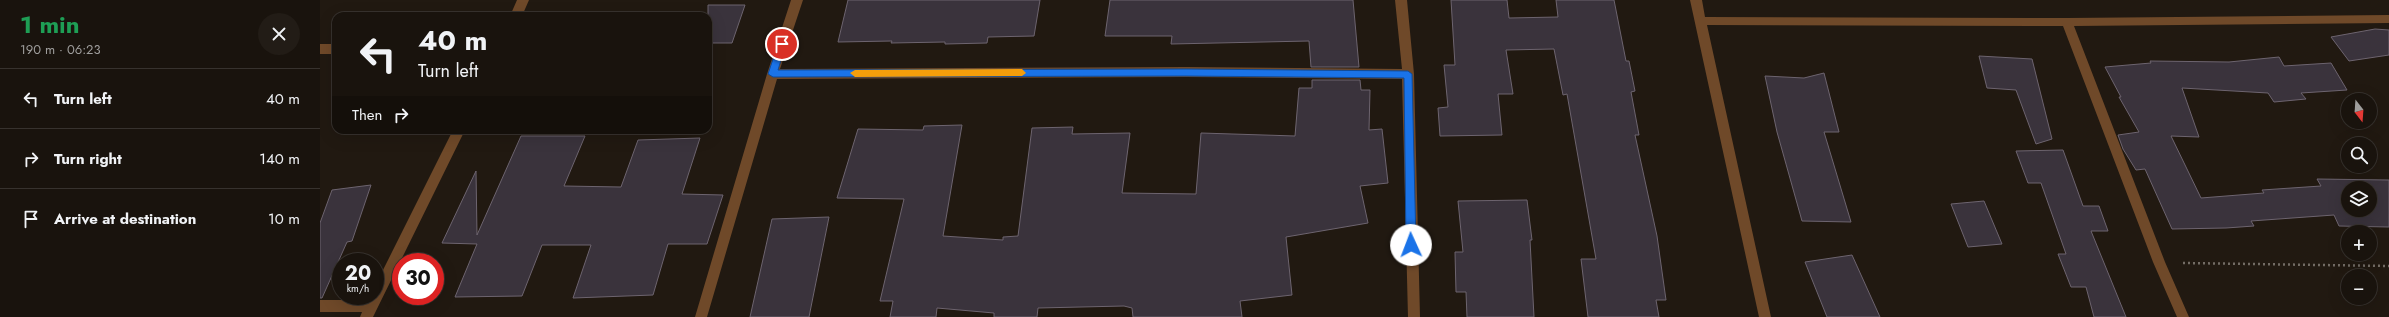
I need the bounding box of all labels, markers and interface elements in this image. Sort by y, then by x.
text: 1 min [20,7,80,42]
button: close [258,13,300,55]
text: 40 m [418,20,487,61]
pin [765,27,799,61]
icon: left [352,28,404,80]
icon: arrive [771,33,793,55]
text: 190 m · 06:23 [20,40,101,59]
text: Turn left [418,58,478,84]
icon: left [20,88,42,110]
text: Turn left [54,88,112,110]
text: 40 m [266,88,300,110]
north arrow [2341,93,2377,129]
map controls [2341,93,2377,305]
text: Then [352,104,382,126]
icon: right [390,104,412,126]
button: search [2341,137,2377,173]
icon: right [20,148,42,170]
text: Turn right [54,148,122,170]
text: 140 m [259,148,300,170]
button: layers [2341,181,2377,217]
icon: arrive [20,208,42,230]
text: Arrive at destination [54,208,196,230]
text: 10 m [268,208,300,230]
position arrow [1390,224,1432,266]
button: + [2341,225,2377,261]
speed limit sign: 30 [392,253,444,305]
text: 20 [345,259,371,288]
button: − [2341,269,2377,305]
text: km/h [347,281,369,296]

